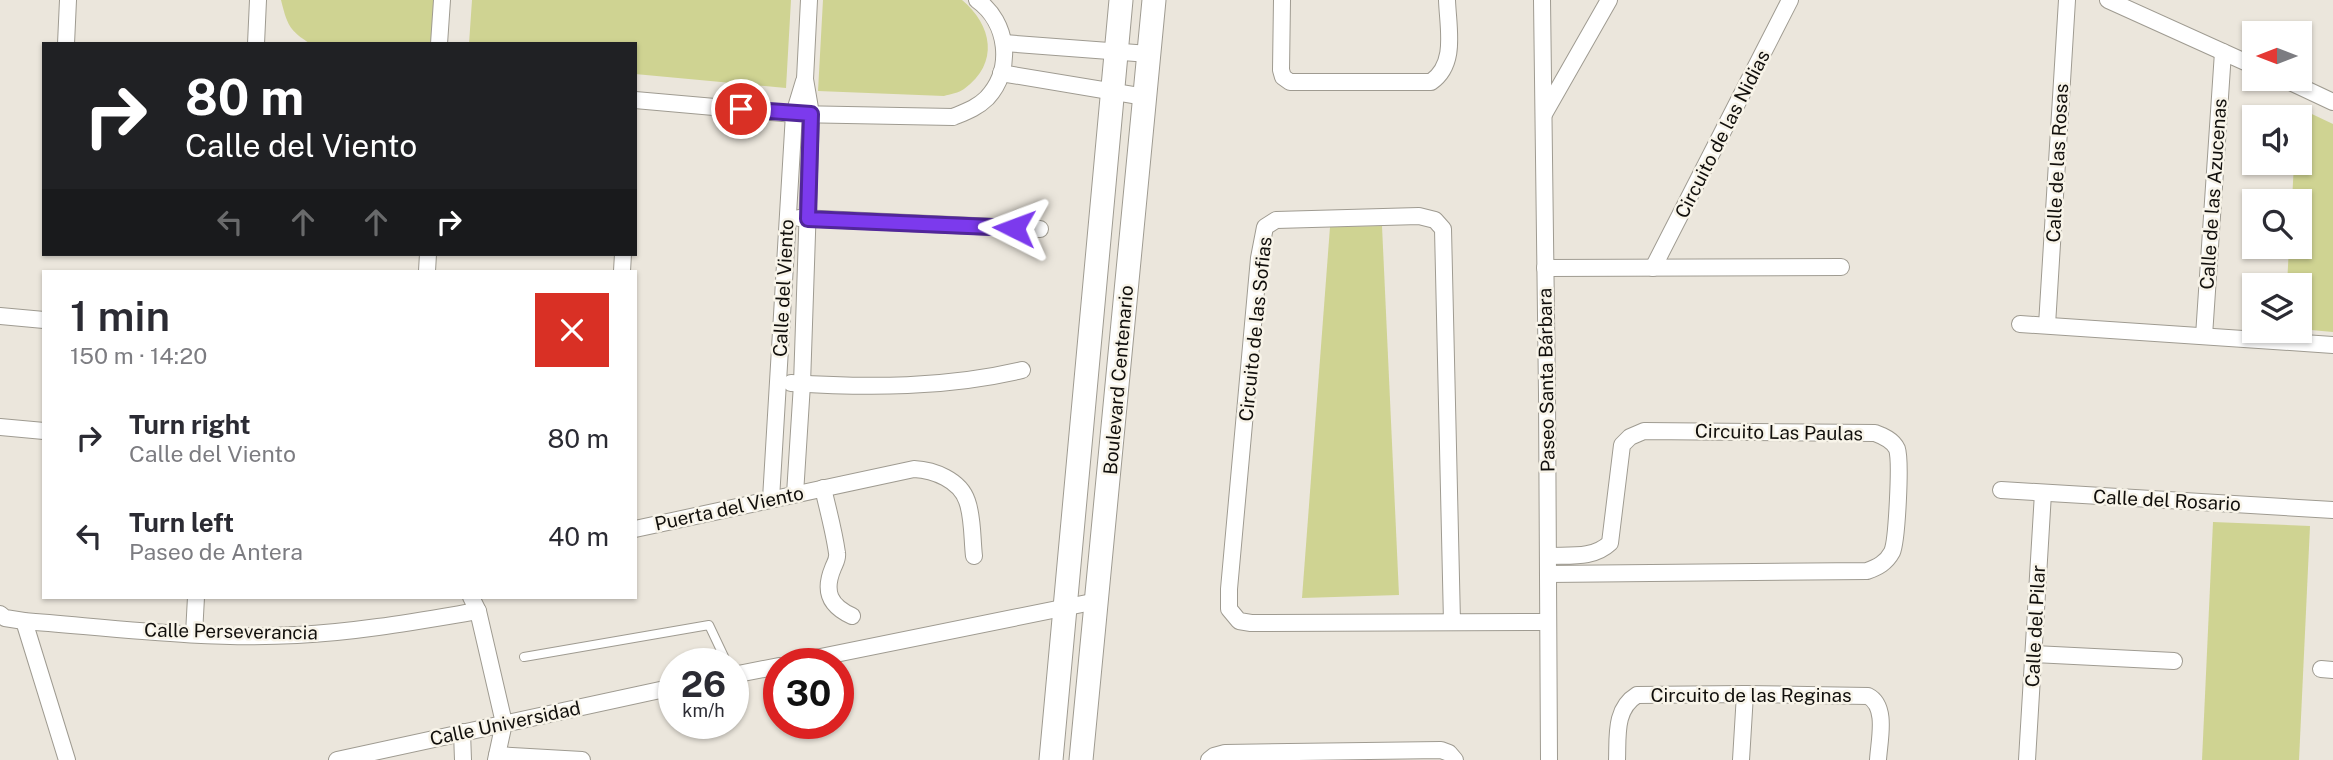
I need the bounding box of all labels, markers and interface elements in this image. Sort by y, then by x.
north arrow [2242,21,2312,91]
map controls [2242,21,2312,343]
street label: Circuito de las Nidias [1670,46,1774,222]
text: 80 m [185,68,304,126]
icon: right [70,70,161,161]
pin [711,79,771,139]
street label: Calle de las Rosas [2042,83,2072,243]
icon: arrive [722,90,760,128]
street label: Calle de las Azucenas [2195,98,2231,290]
button: sound [2242,105,2312,175]
text: Calle del Viento [185,127,417,164]
button: search [2242,189,2312,259]
position arrow [977,191,1051,265]
icon: left [211,203,249,241]
icon: ahead [284,203,322,241]
icon: ahead [357,203,395,241]
icon: right [430,203,468,241]
street label: Calle del Viento [768,219,798,357]
street label: Circuito de las Sofias [1234,236,1276,422]
button: layers [2242,273,2312,343]
street label: Boulevard Centenario [1099,284,1137,476]
street label: Paseo Santa Bárbara [1533,288,1559,472]
text: 1 min [70,291,170,340]
button: close [535,293,609,367]
text: 150 m · 14:20 [70,342,207,369]
text: Turn right [129,409,251,440]
icon: right [70,419,108,457]
street label: Circuito Las Paulas [1695,420,1863,444]
text: 80 m [548,423,609,454]
text: Calle del Viento [129,440,296,467]
street label: Puerta del Viento [652,481,806,535]
street label: Calle del Rosario [2093,485,2241,515]
text: Turn left [129,507,234,538]
icon: left [70,517,108,555]
text: 40 m [548,521,609,552]
text: Paseo de Antera [129,538,303,565]
street label: Calle del Pilar [2021,564,2049,688]
street label: Calle Perseverancia [144,618,318,644]
speed limit sign: 30 [763,648,854,739]
text: 26 [681,664,726,705]
street label: Circuito de las Reginas [1650,684,1852,706]
street label: Calle Universidad [428,696,582,750]
text: km/h [682,700,725,721]

